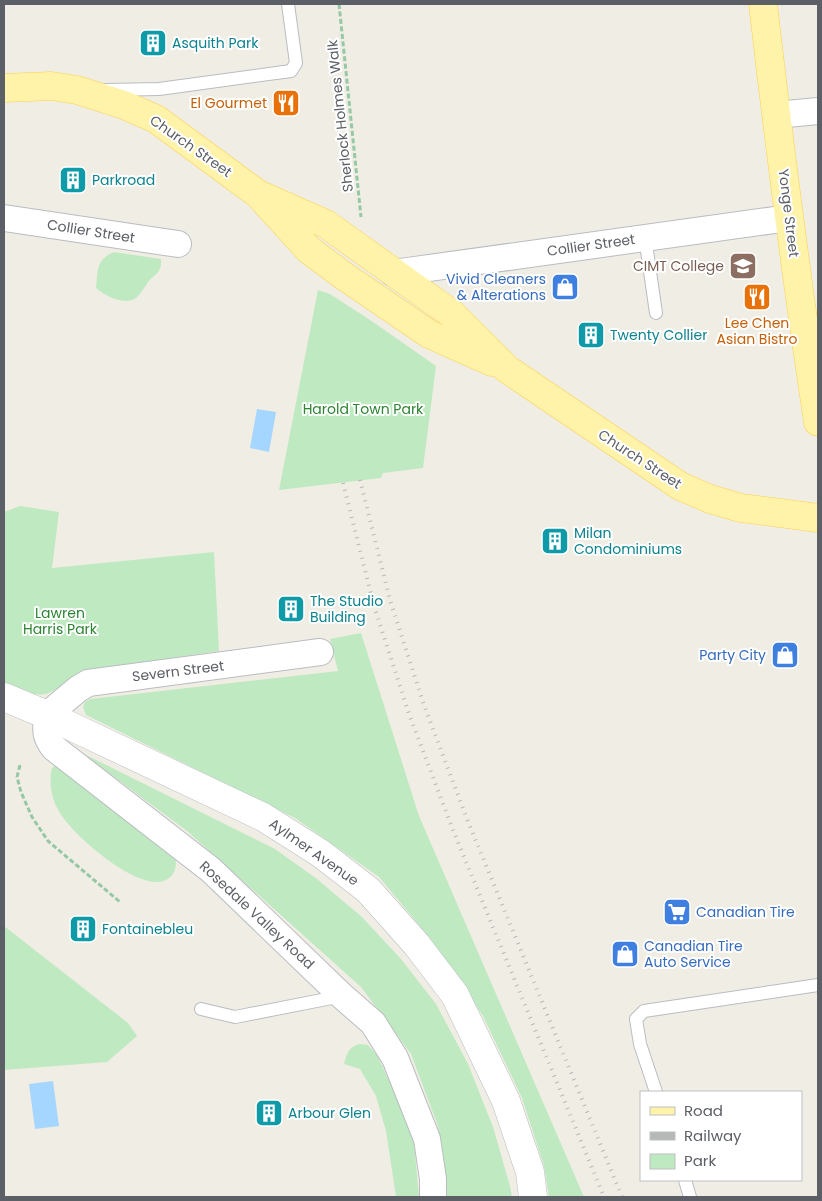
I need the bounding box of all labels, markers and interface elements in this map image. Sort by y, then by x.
building icon: Asquith Park [138,28,168,58]
place label: Asquith Park [172,33,259,53]
street label: Sherlock Holmes Walk [322,38,358,193]
restaurant icon: El Gourmet [271,88,301,118]
place label: El Gourmet [190,93,267,113]
street label: Church Street [146,110,236,182]
building icon: Parkroad [58,165,88,195]
street label: Yonge Street [774,168,804,258]
place label: Parkroad [92,170,155,190]
street label: Collier Street [46,214,136,248]
street label: Collier Street [546,229,636,261]
school or university icon: CIMT College [728,251,758,281]
place label: CIMT College [633,256,724,276]
place label: Vivid Cleaners & Alterations [446,269,546,305]
shop icon: Vivid Cleaners & Alterations [550,272,580,302]
restaurant icon: Lee Chen Asian Bistro [742,282,772,312]
place label: Lee Chen Asian Bistro [717,313,798,349]
building icon: Twenty Collier [576,320,606,350]
place label: Twenty Collier [610,325,707,345]
park label: Harold Town Park [303,399,424,419]
street label: Church Street [594,424,686,494]
place label: Milan Condominiums [574,523,682,559]
building icon: Milan Condominiums [540,526,570,556]
place label: The Studio Building [310,591,383,627]
building icon: The Studio Building [276,594,306,624]
park label: Lawren Harris Park [23,603,98,639]
shop icon: Party City [770,640,800,670]
place label: Party City [699,645,766,665]
street label: Severn Street [131,655,225,687]
street label: Aylmer Avenue [265,814,363,891]
street label: Rosedale Valley Road [195,856,319,974]
supermarket icon: Canadian Tire [662,897,692,927]
place label: Canadian Tire [696,902,795,922]
building icon: Fontainebleu [68,914,98,944]
place label: Fontainebleu [102,919,193,939]
place label: Canadian Tire Auto Service [644,936,743,972]
shop icon: Canadian Tire Auto Service [610,939,640,969]
legend [640,1091,802,1181]
building icon: Arbour Glen [254,1098,284,1128]
text: Road [684,1100,723,1121]
place label: Arbour Glen [288,1103,371,1123]
text: Railway [684,1125,742,1146]
text: Park [684,1150,716,1171]

